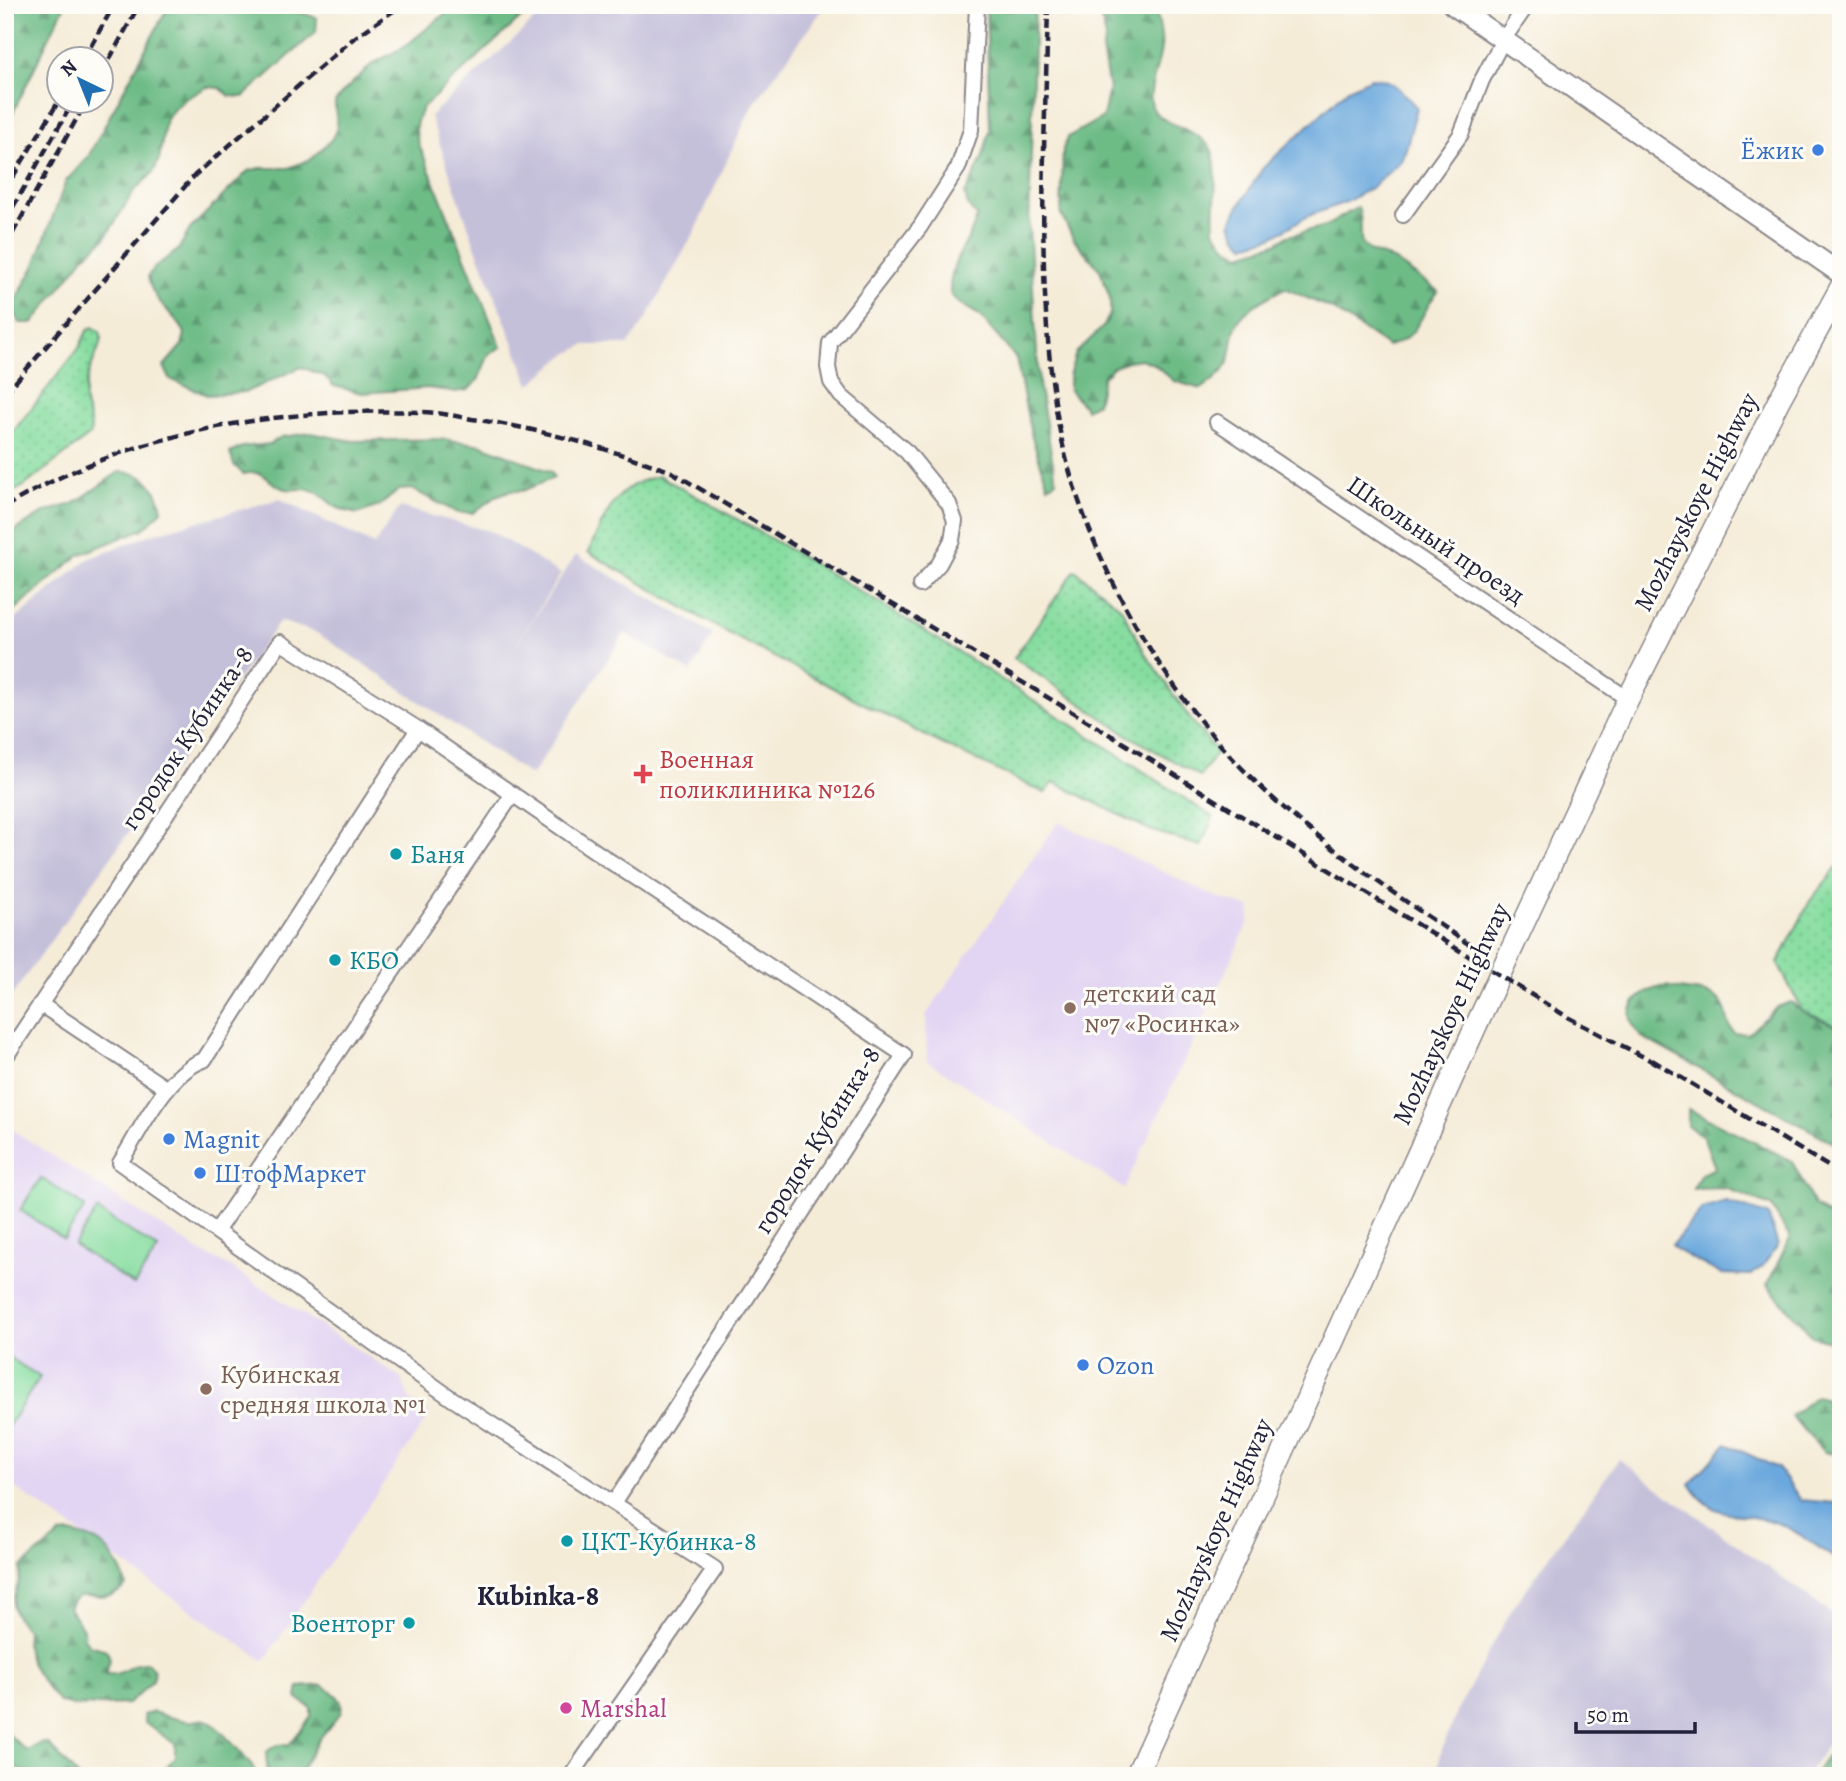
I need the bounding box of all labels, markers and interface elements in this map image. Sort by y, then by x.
north arrow [46,46,116,116]
text: N [55,54,83,83]
place label: Ёжик [1740,133,1804,168]
marker: Ёжик [1810,142,1826,158]
street label: Mozhayskoye Highway [1626,386,1767,617]
street label: Школьный проезд [1340,467,1532,613]
street label: городок Кубинка-8 [113,639,261,837]
place label: Военная поликлиника №126 [659,742,875,807]
marker: Военная поликлиника №126 [633,764,653,784]
place label: Баня [410,837,465,872]
marker: Баня [388,846,404,862]
street label: Mozhayskoye Highway [1384,897,1518,1131]
place label: КБО [349,943,399,978]
marker: КБО [327,952,343,968]
place label: детский сад №7 «Росинка» [1083,976,1240,1041]
marker: детский сад №7 «Росинка» [1062,1000,1078,1016]
street label: городок Кубинка-8 [745,1040,889,1240]
place label: Magnit [183,1122,260,1157]
marker: Magnit [161,1131,177,1147]
place label: ШтофМаркет [214,1156,366,1191]
marker: ШтофМаркет [192,1165,208,1181]
place label: Ozon [1097,1348,1154,1383]
place label: Кубинская средняя школа №1 [220,1357,426,1422]
marker: Ozon [1075,1357,1091,1373]
marker: Кубинская средняя школа №1 [198,1381,214,1397]
street label: Mozhayskoye Highway [1151,1412,1281,1647]
place label: ЦКТ-Кубинка-8 [581,1524,757,1559]
marker: ЦКТ-Кубинка-8 [559,1533,575,1549]
district label: Kubinka-8 [477,1577,599,1615]
place label: Военторг [290,1606,395,1641]
marker: Военторг [401,1615,417,1631]
scale bar [1576,1690,1696,1734]
place label: Marshal [580,1691,667,1726]
marker: Marshal [558,1700,574,1716]
text: 50 m [1587,1701,1629,1729]

